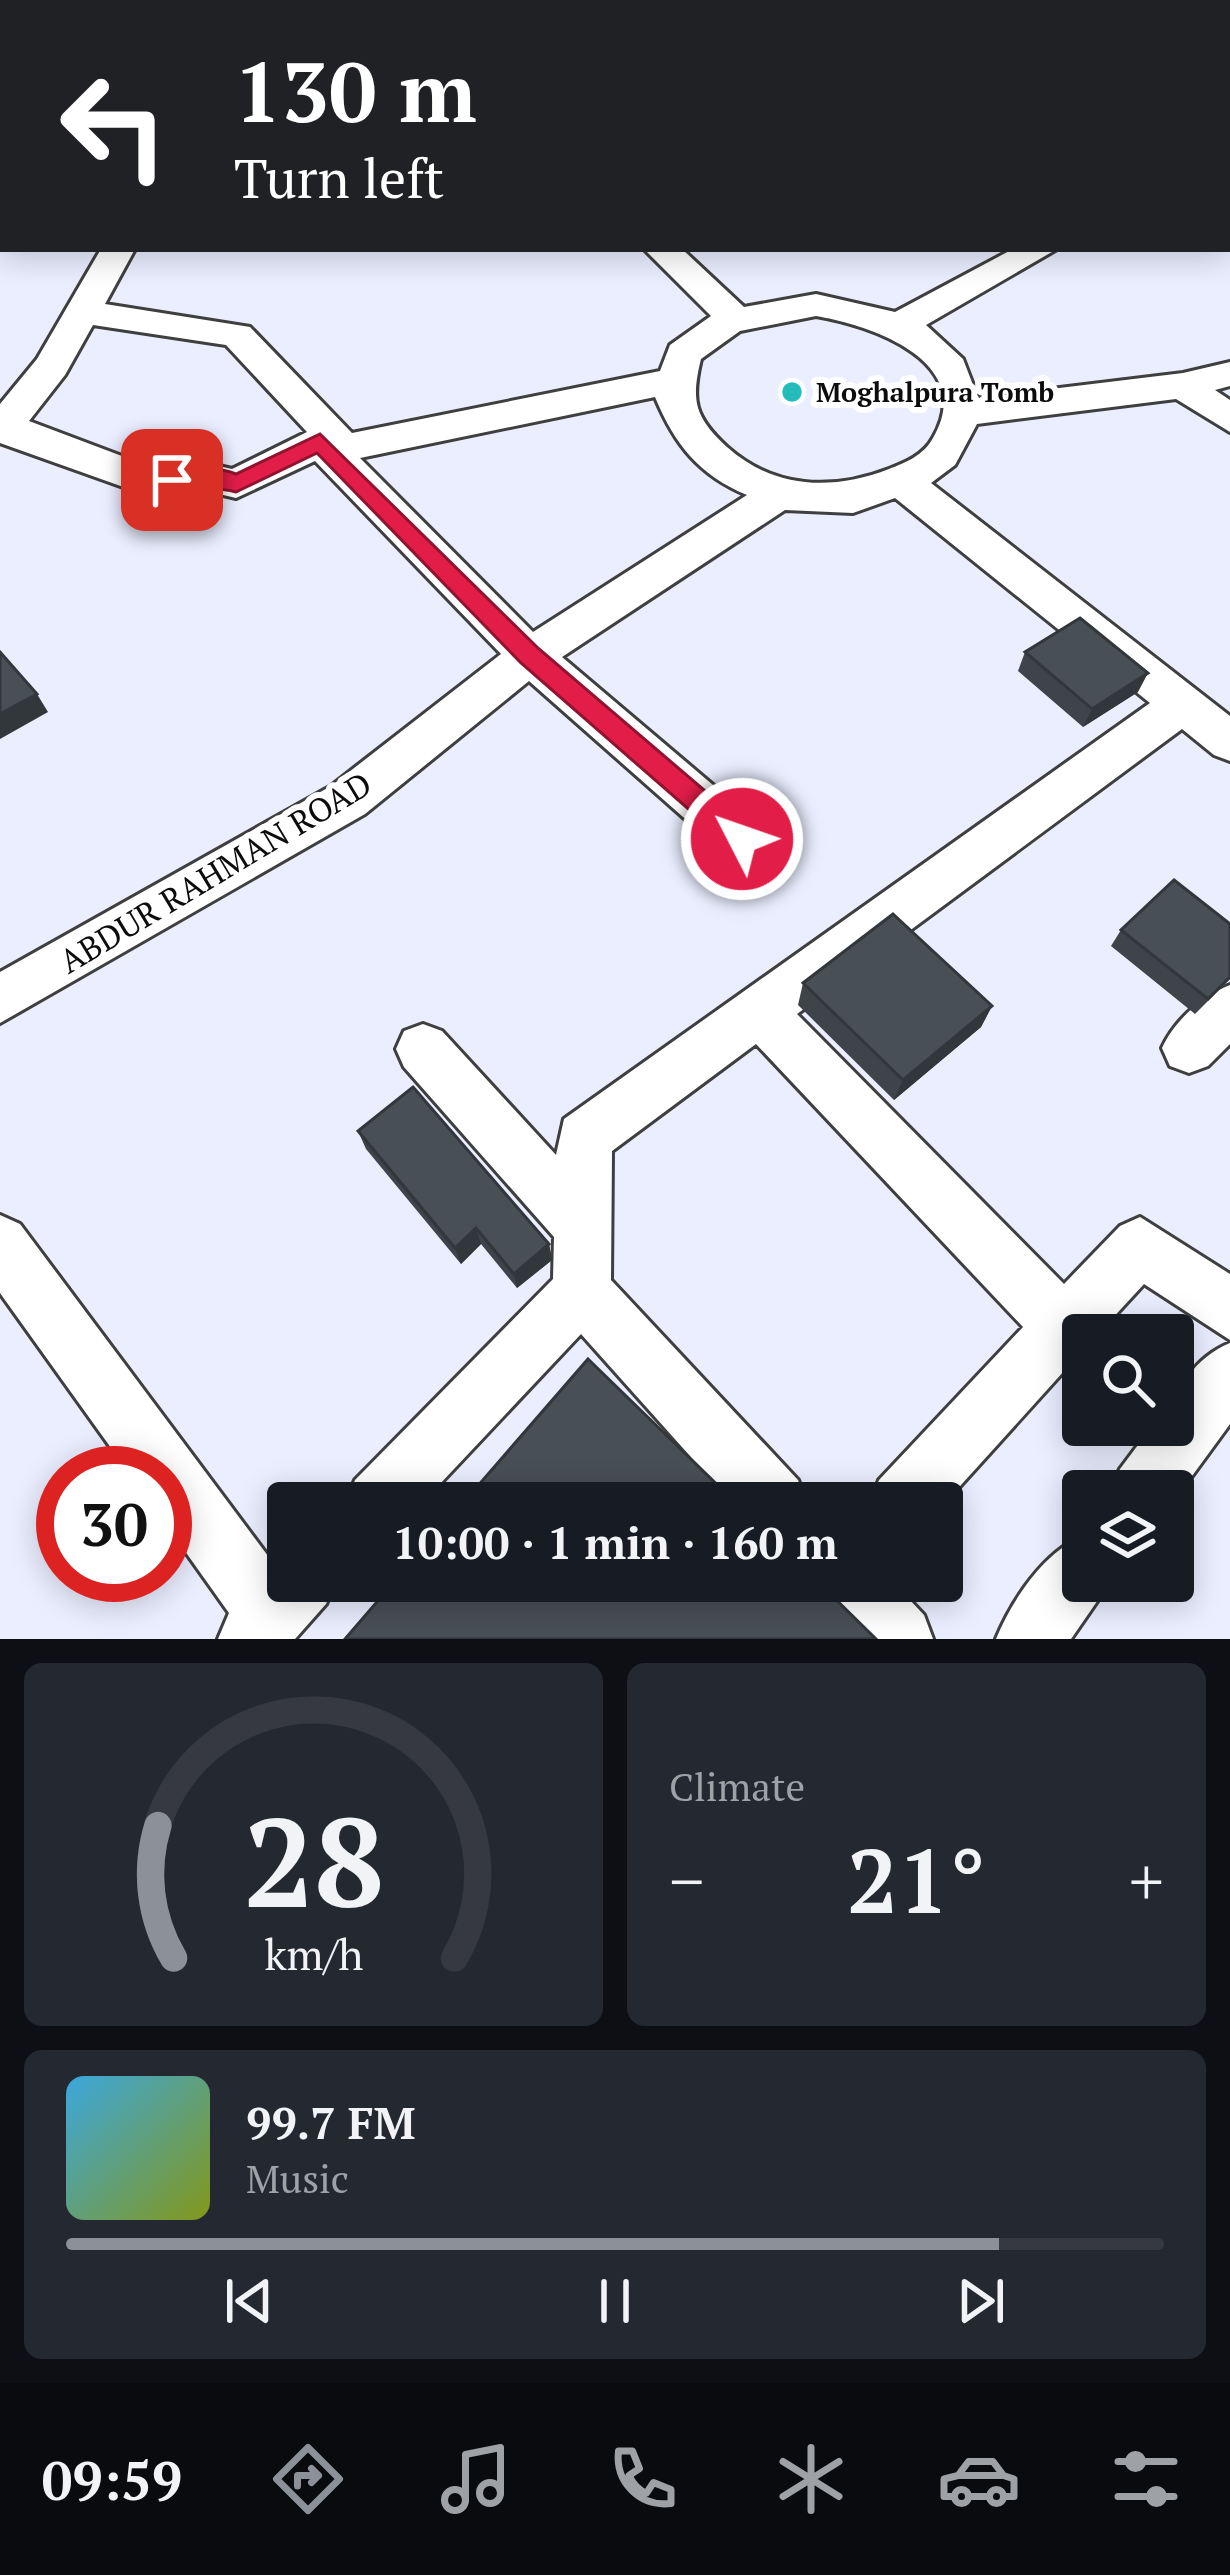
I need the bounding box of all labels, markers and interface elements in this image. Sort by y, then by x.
text: 130 m [234,35,477,146]
icon: left [36,48,192,204]
text: Turn left [234,142,444,213]
place label: Moghalpura Tomb [816,374,1054,410]
marker: Moghalpura Tomb [779,379,805,405]
pin [121,429,223,531]
icon: arrive [139,447,205,513]
street label: ABDUR RAHMAN ROAD [51,762,379,982]
position arrow [679,776,805,902]
map controls [1062,1314,1194,1602]
button: search [1062,1314,1194,1446]
speed limit sign: 30 [36,1446,192,1602]
button: layers [1062,1470,1194,1602]
text: 10:00 · 1 min · 160 m [392,1512,838,1572]
text: Climate [669,1760,805,1812]
text: 28 [243,1777,384,1943]
text: 21° [847,1819,986,1939]
text: − [669,1836,704,1924]
text: + [1129,1836,1164,1924]
text: km/h [264,1924,363,1981]
text: 99.7 FM [246,2092,415,2152]
text: Music [246,2152,349,2204]
icon: previous [216,2268,282,2334]
icon: pause [582,2268,648,2334]
icon: next [948,2268,1014,2334]
icon: directions [266,2437,350,2521]
icon: music [434,2437,518,2521]
icon: phone [601,2437,685,2521]
icon: climate [769,2437,853,2521]
icon: car [937,2437,1021,2521]
icon: filters [1104,2437,1188,2521]
text: 09:59 [42,2444,182,2515]

